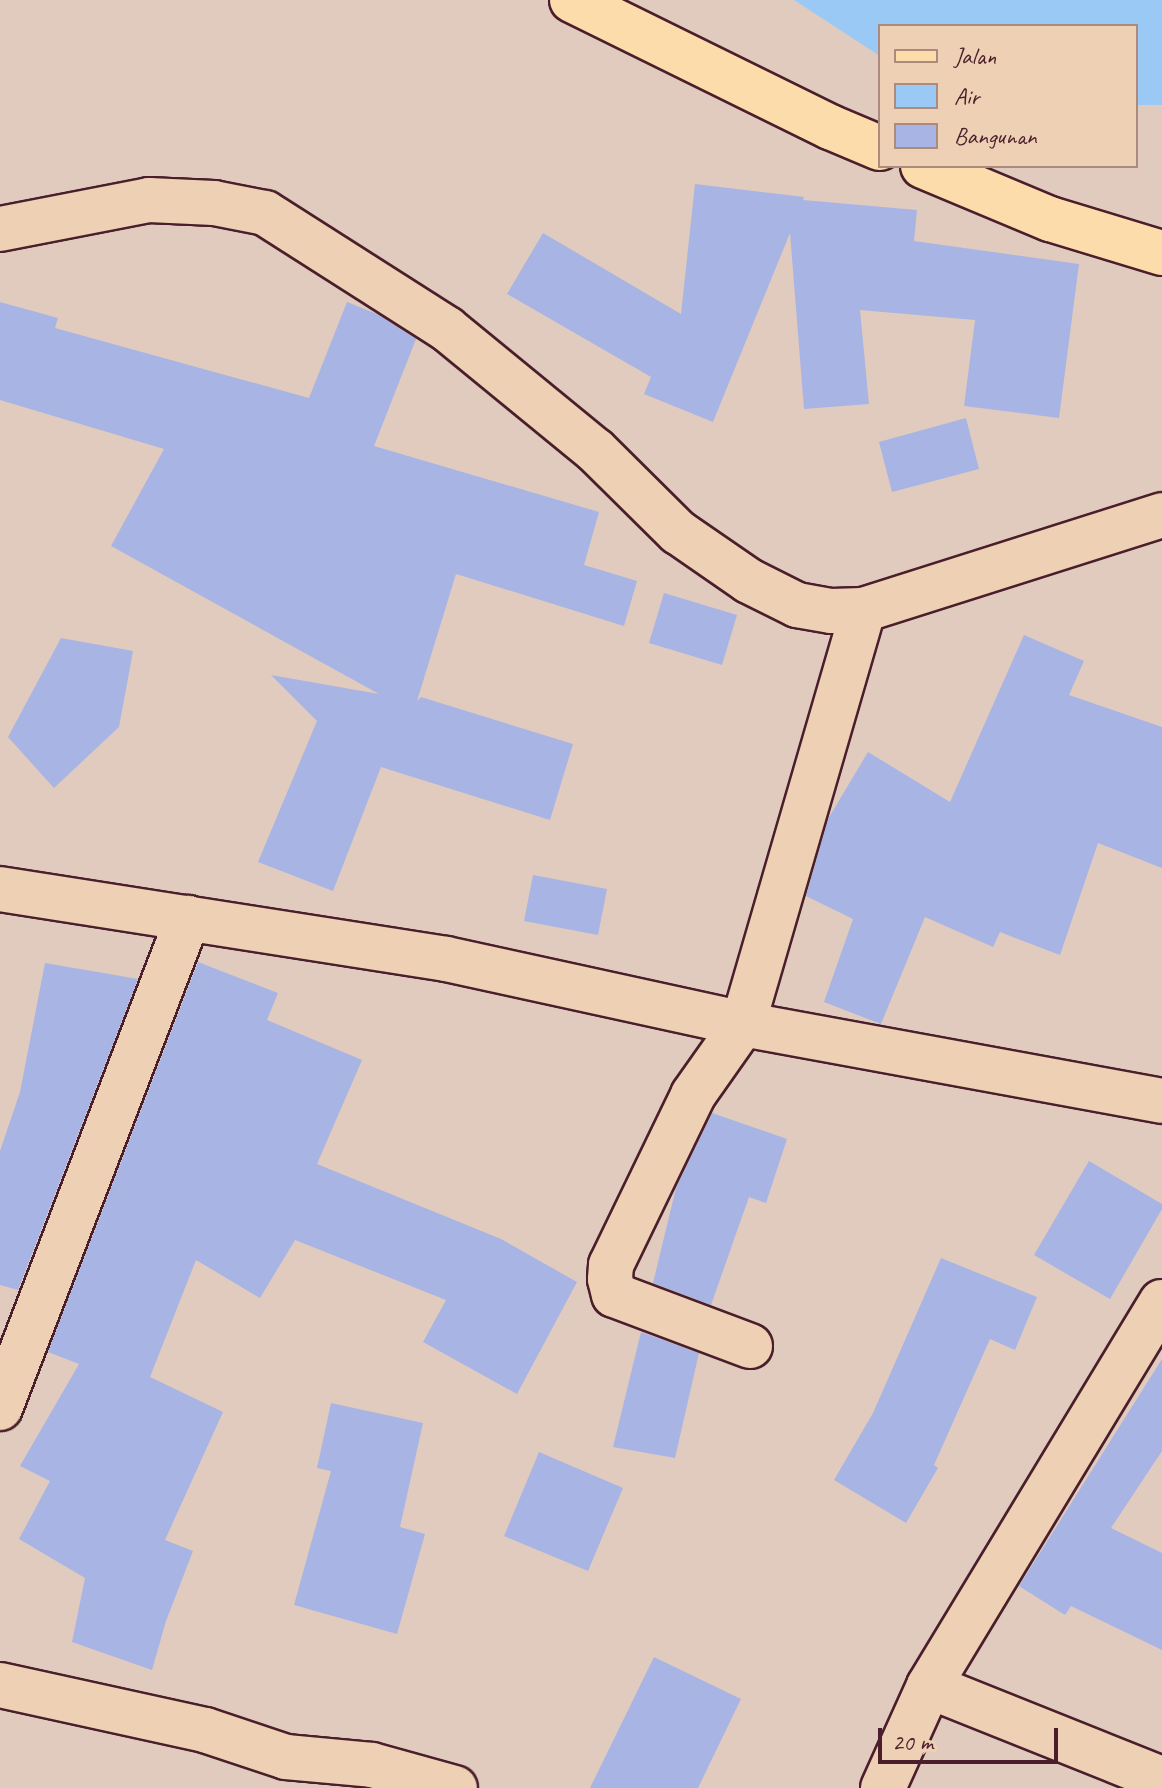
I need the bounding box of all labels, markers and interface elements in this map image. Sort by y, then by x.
legend [878,24,1138,168]
text: Jalan [954,41,996,71]
text: Air [954,81,979,111]
text: Bangunan [954,121,1037,151]
scale bar [882,1712,1062,1762]
text: 20 m [892,1727,933,1757]

